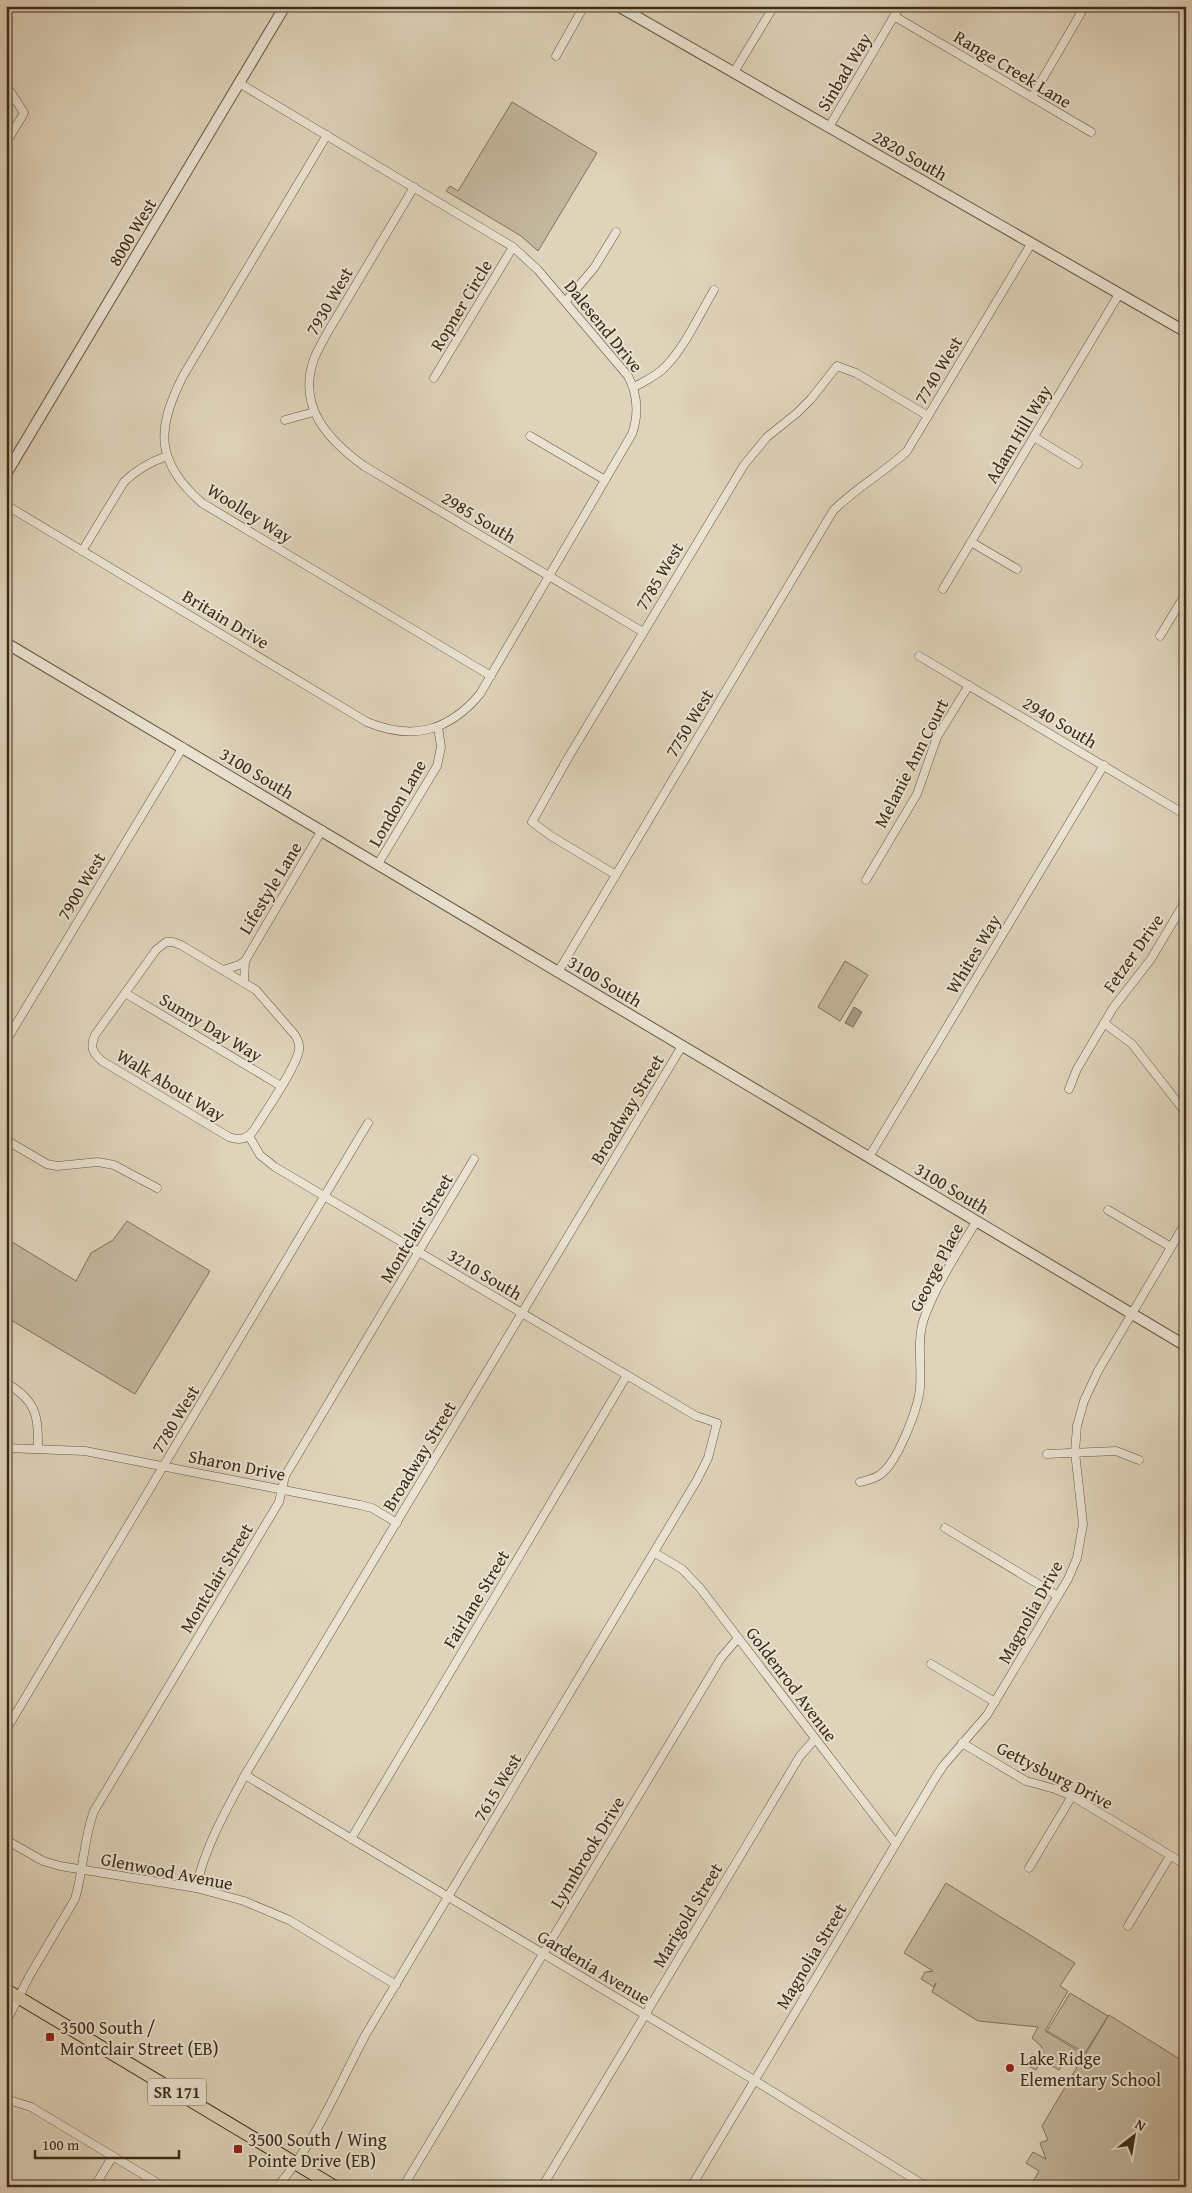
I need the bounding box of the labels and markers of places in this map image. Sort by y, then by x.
place label: 3500 South / Montclair Street (EB) [60,2014,219,2062]
marker: 3500 South / Montclair Street (EB) [44,2031,56,2043]
place label: Lake Ridge Elementary School [1020,2045,1161,2093]
marker: Lake Ridge Elementary School [1004,2062,1016,2074]
place label: 3500 South / Wing Pointe Drive (EB) [248,2126,387,2174]
marker: 3500 South / Wing Pointe Drive (EB) [232,2143,244,2155]

